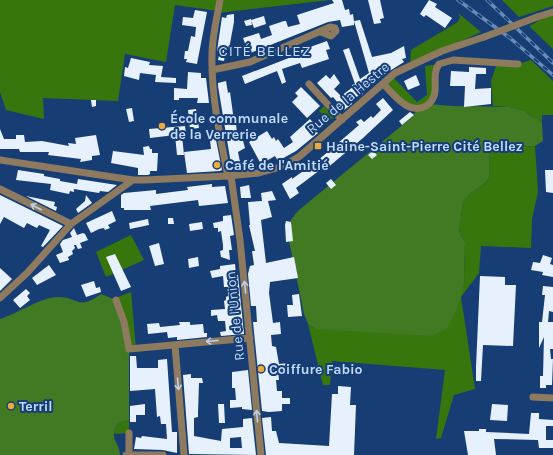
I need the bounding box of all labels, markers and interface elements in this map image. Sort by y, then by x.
district label: CITÉ BELLEZ [219,42,311,60]
street label: Rue de la Hestre [303,58,393,138]
place label: École communale de la Verrerie [170,109,288,143]
marker: École communale de la Verrerie [157,121,167,131]
place label: Haine-Saint-Pierre Cité Bellez [326,138,523,155]
marker: Haine-Saint-Pierre Cité Bellez [313,141,323,151]
place label: Café de l'Amitié [225,157,329,174]
marker: Café de l'Amitié [212,160,222,170]
one-way arrow [30,203,42,210]
street label: Rue de l'Union [222,270,248,362]
one-way arrow [241,281,249,294]
one-way arrow [206,338,219,345]
place label: Coiffure Fabio [269,361,363,378]
marker: Coiffure Fabio [256,364,266,374]
one-way arrow [174,377,181,390]
place label: Terril [19,398,53,415]
marker: Terril [6,401,16,411]
one-way arrow [254,410,261,423]

